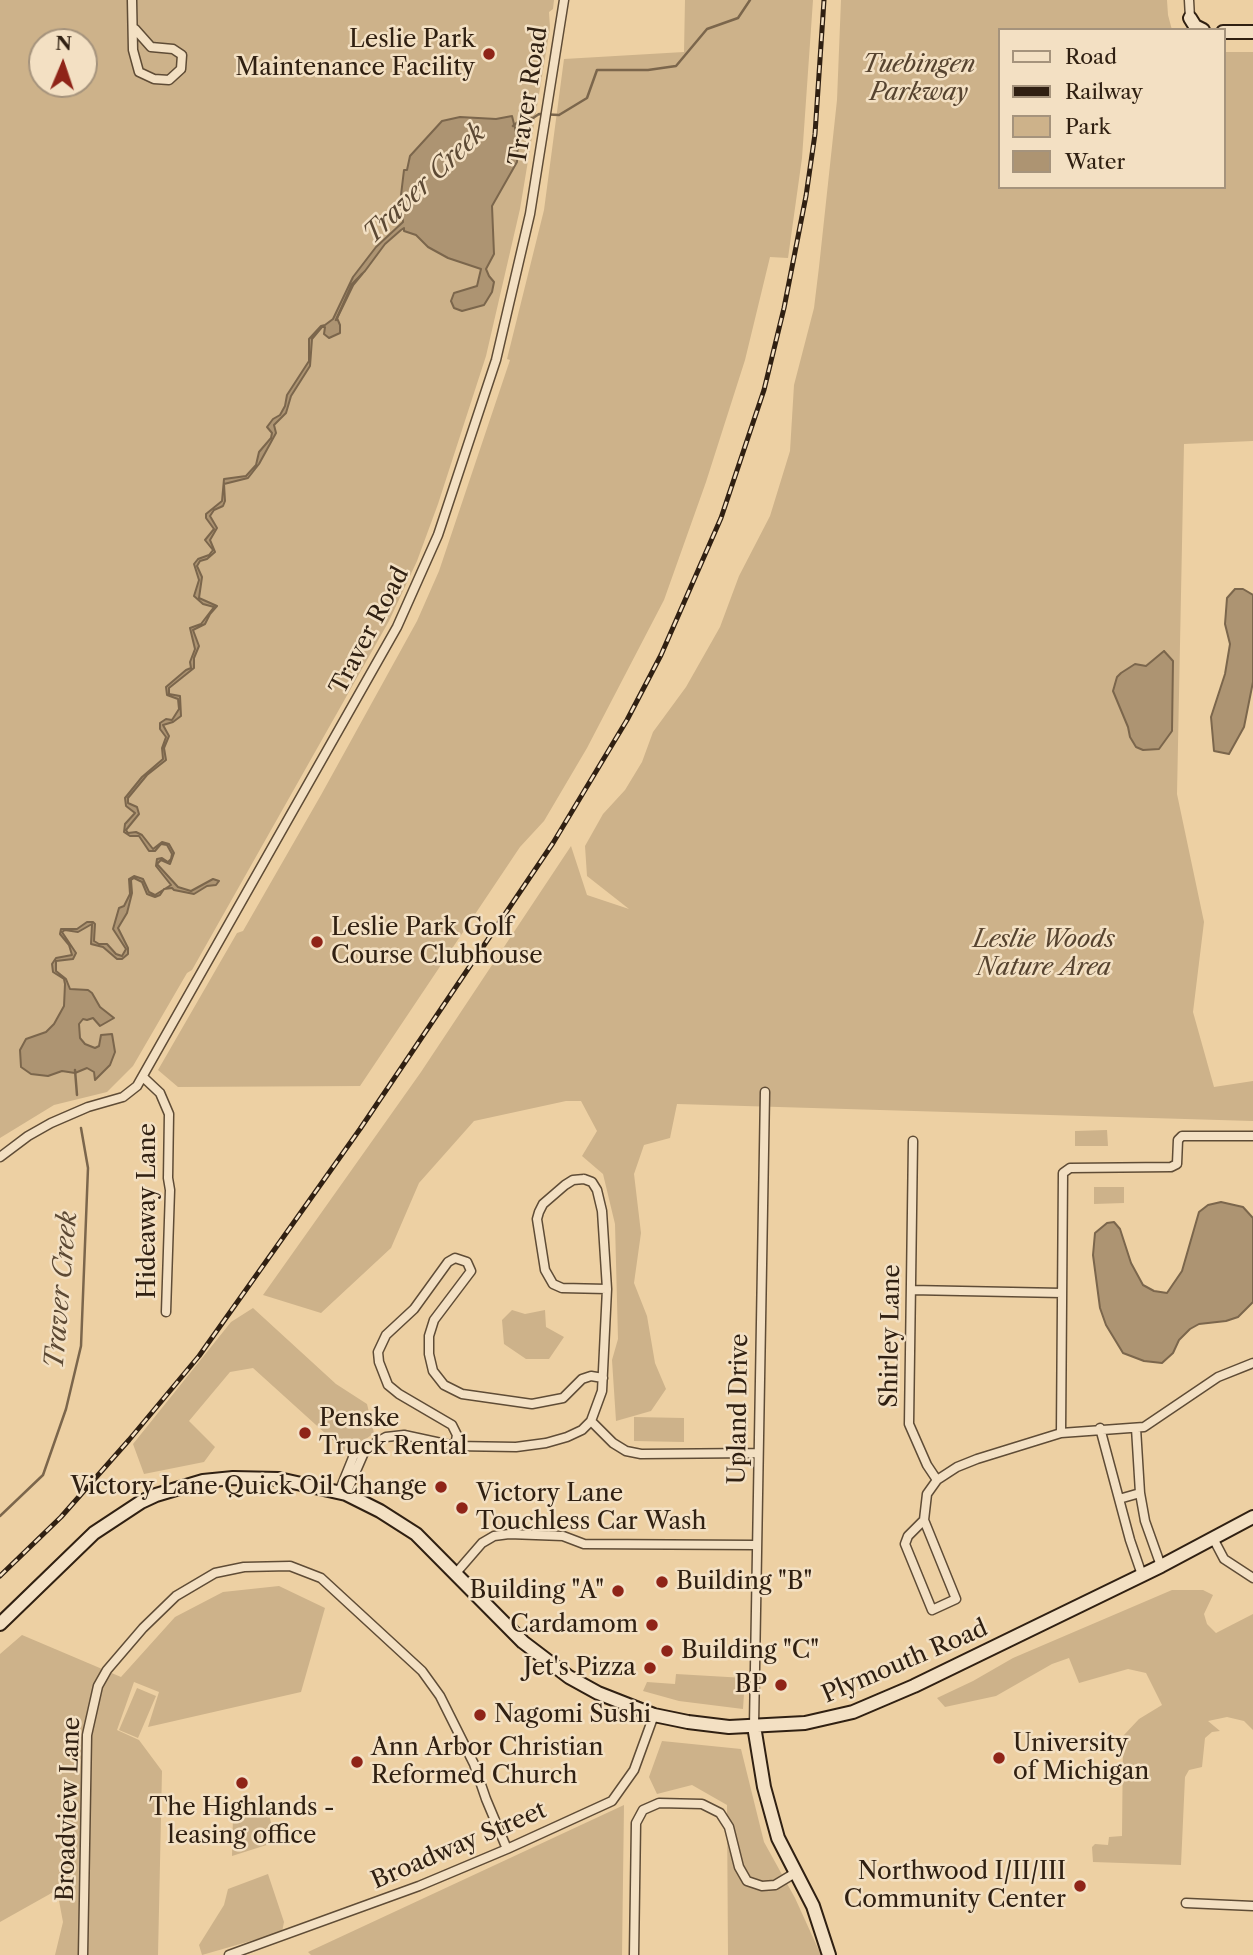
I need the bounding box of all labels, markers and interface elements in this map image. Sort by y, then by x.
street label: Traver Road [504,25,554,167]
place label: Leslie Park Maintenance Facility [235,26,475,82]
north arrow [28,28,98,98]
legend [998,28,1225,189]
text: N [55,32,72,55]
text: Road [1065,44,1117,69]
marker: Leslie Park Maintenance Facility [481,46,497,62]
park label: Tuebingen Parkway [862,51,976,107]
text: Railway [1065,79,1143,104]
text: Park [1065,114,1111,139]
water label: Traver Creek [357,118,493,250]
text: Water [1065,149,1125,174]
street label: Traver Road [324,562,416,700]
place label: Leslie Park Golf Course Clubhouse [331,914,543,970]
park label: Leslie Woods Nature Area [973,926,1115,982]
marker: Leslie Park Golf Course Clubhouse [309,934,325,950]
street label: Hideaway Lane [134,1123,162,1299]
water label: Traver Creek [40,1210,84,1370]
street label: Shirley Lane [875,1264,907,1408]
street label: Upland Drive [723,1333,755,1485]
place label: Penske Truck Rental [319,1405,467,1461]
marker: Penske Truck Rental [297,1425,313,1441]
place label: Victory Lane Quick Oil Change [71,1473,427,1501]
marker: Victory Lane Quick Oil Change [433,1479,449,1495]
place label: Victory Lane Touchless Car Wash [476,1480,707,1536]
marker: Victory Lane Touchless Car Wash [454,1500,470,1516]
place label: Building "B" [676,1568,812,1596]
marker: Building "B" [654,1574,670,1590]
place label: Building "A" [470,1577,604,1605]
marker: Building "A" [610,1583,626,1599]
place label: Cardamom [510,1611,638,1639]
street label: Plymouth Road [818,1614,992,1710]
marker: Cardamom [644,1617,660,1633]
place label: Building "C" [681,1637,819,1665]
marker: Building "C" [659,1643,675,1659]
place label: Jet's Pizza [523,1654,636,1682]
marker: Jet's Pizza [642,1660,658,1676]
place label: BP [734,1671,767,1699]
marker: BP [773,1677,789,1693]
place label: Nagomi Sushi [494,1701,651,1729]
marker: Nagomi Sushi [472,1707,488,1723]
street label: Broadview Lane [51,1716,87,1902]
place label: University of Michigan [1013,1730,1149,1786]
place label: Ann Arbor Christian Reformed Church [371,1734,604,1790]
marker: University of Michigan [991,1750,1007,1766]
marker: Ann Arbor Christian Reformed Church [349,1754,365,1770]
marker: The Highlands - leasing office [234,1775,250,1791]
place label: The Highlands - leasing office [149,1794,335,1850]
street label: Broadway Street [367,1796,551,1896]
place label: Northwood I/II/III Community Center [844,1858,1066,1914]
marker: Northwood I/II/III Community Center [1072,1878,1088,1894]

